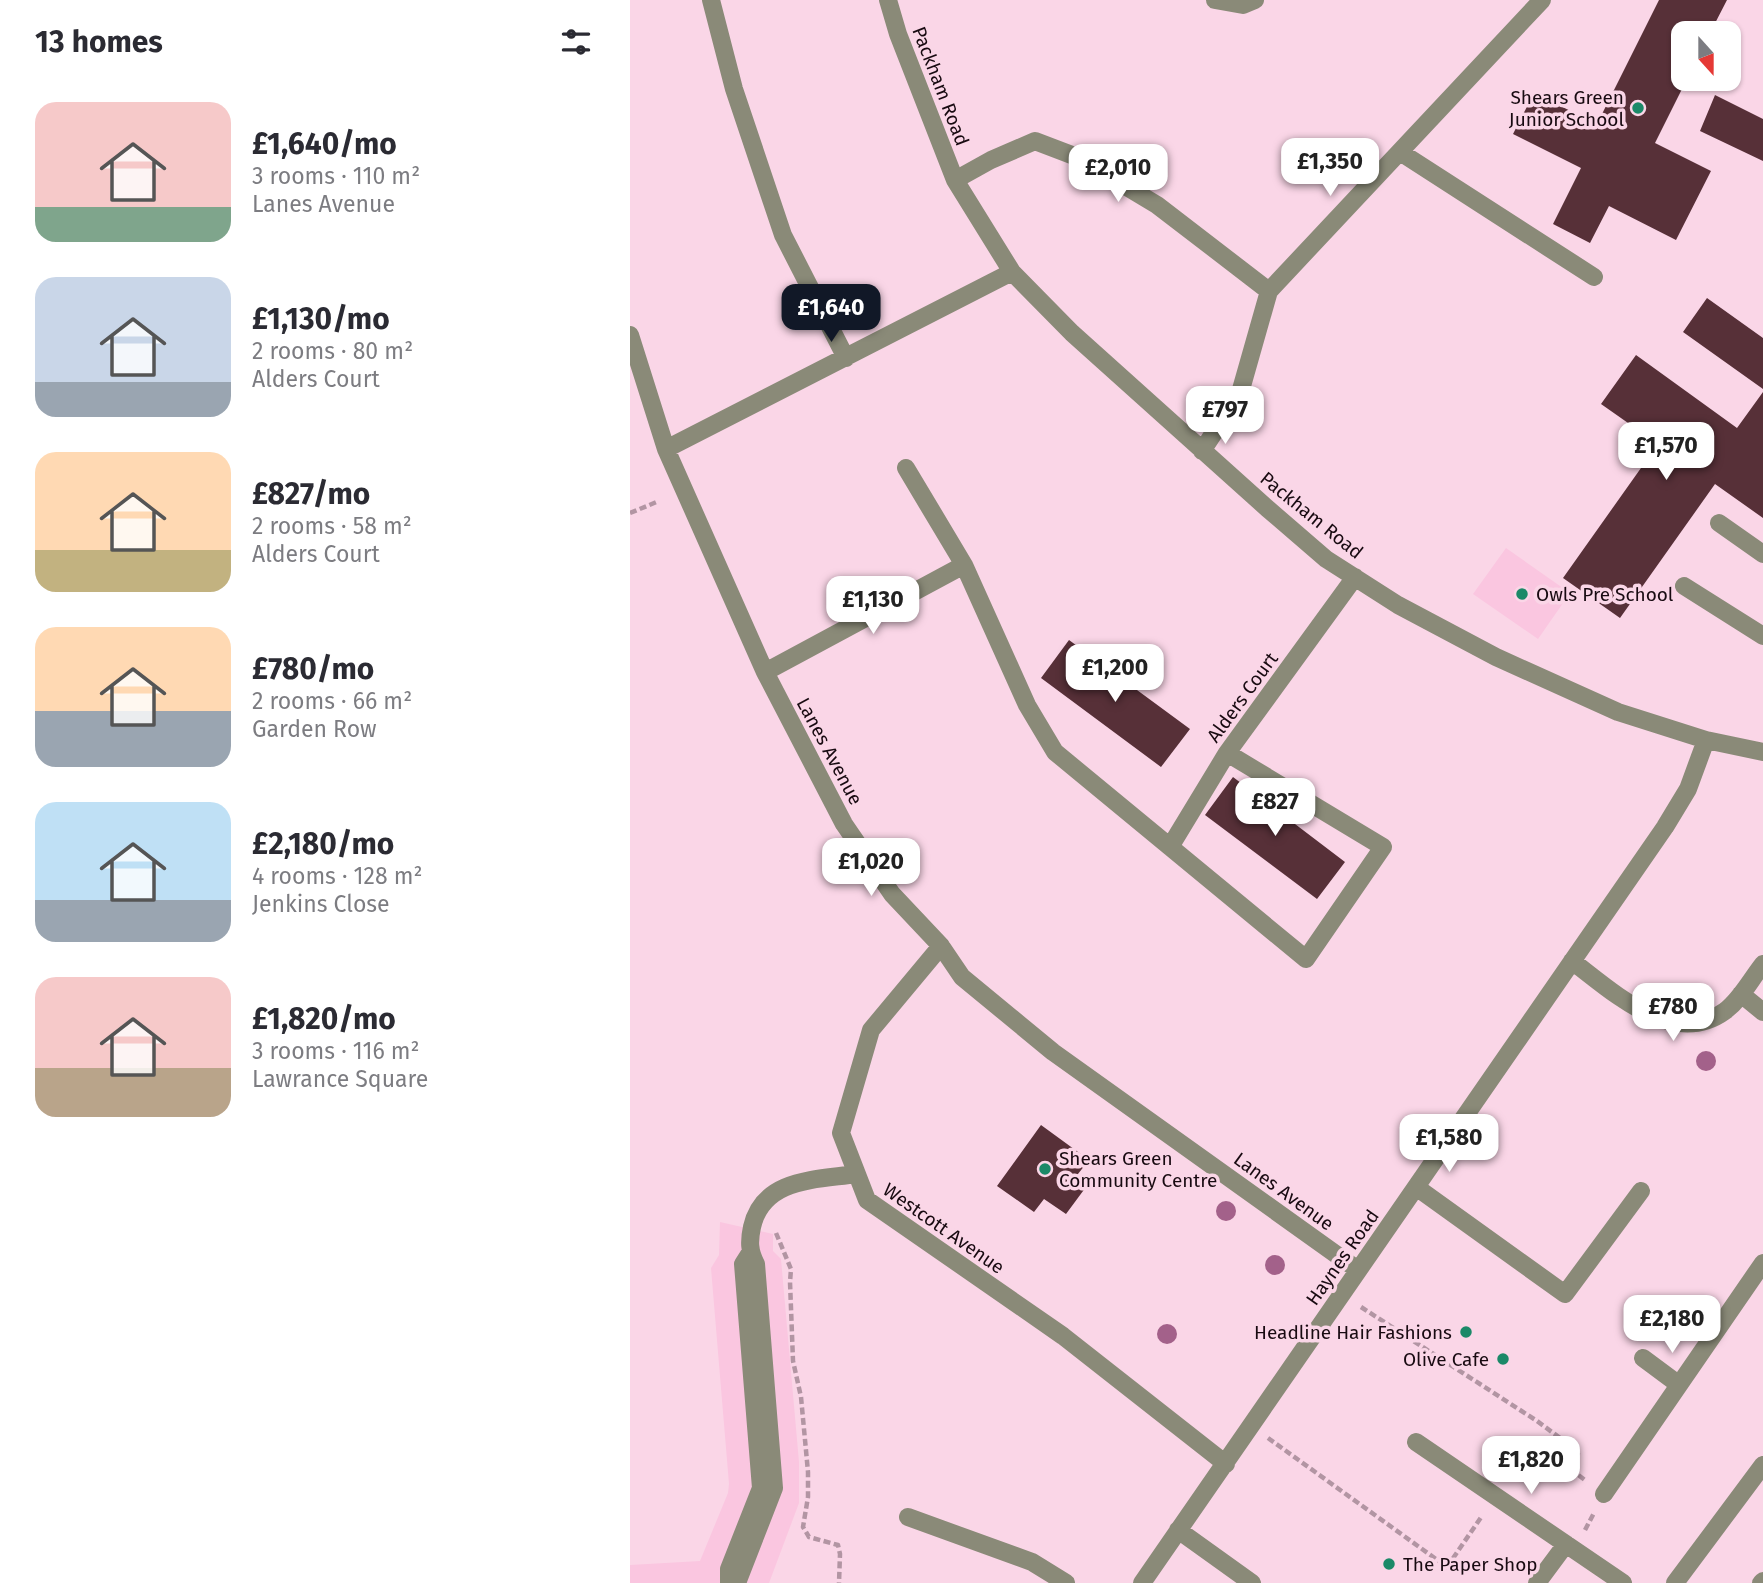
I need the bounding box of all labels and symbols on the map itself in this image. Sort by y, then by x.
north arrow [1671,21,1741,91]
street label: Packham Road [907,23,974,149]
place label: Shears Green Junior School [1509,86,1624,131]
marker: Shears Green Junior School [1630,100,1646,116]
pin: £1,350 [1273,138,1387,198]
pin: £2,010 [1061,144,1175,204]
pin: £1,640 [774,284,888,344]
pin: £797 [1184,386,1266,446]
pin: £1,570 [1609,422,1723,482]
street label: Packham Road [1256,467,1368,564]
pin: £1,130 [816,576,930,636]
place label: Owls Pre School [1536,583,1674,606]
marker: Owls Pre School [1514,586,1530,602]
pin: £1,200 [1058,644,1172,704]
street label: Alders Court [1202,648,1283,747]
street label: Lanes Avenue [792,694,867,809]
pin: £827 [1234,778,1316,838]
pin: £1,020 [814,838,928,898]
pin: £780 [1632,984,1714,1043]
pin: £1,580 [1392,1114,1506,1174]
place label: Shears Green Community Centre [1059,1147,1217,1192]
street label: Lanes Avenue [1229,1147,1338,1235]
marker: Shears Green Community Centre [1037,1161,1053,1177]
street label: Westcott Avenue [879,1178,1009,1279]
street label: Haynes Road [1301,1205,1384,1310]
pin: £2,180 [1615,1296,1729,1355]
place label: Headline Hair Fashions [1254,1321,1452,1344]
marker: Headline Hair Fashions [1458,1324,1474,1340]
place label: Olive Cafe [1403,1348,1489,1371]
marker: Olive Cafe [1495,1351,1511,1367]
pin: £1,820 [1474,1436,1588,1496]
place label: The Paper Shop [1403,1553,1538,1576]
marker: The Paper Shop [1381,1556,1397,1572]

